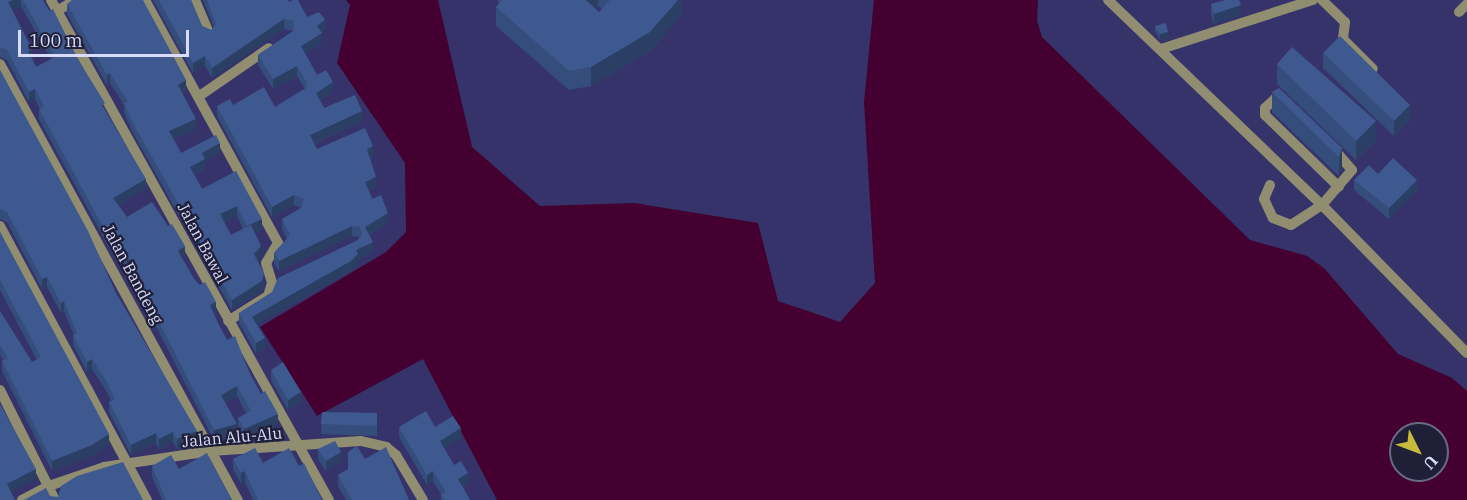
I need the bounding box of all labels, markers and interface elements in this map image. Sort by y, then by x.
scale bar [21,18,192,56]
text: 100 m [29,29,83,52]
street label: Jalan Bawal [174,199,232,287]
street label: Jalan Bandeng [99,221,167,327]
north arrow [1389,422,1449,482]
street label: Jalan Alu-Alu [181,423,283,451]
text: U [1419,451,1442,474]

